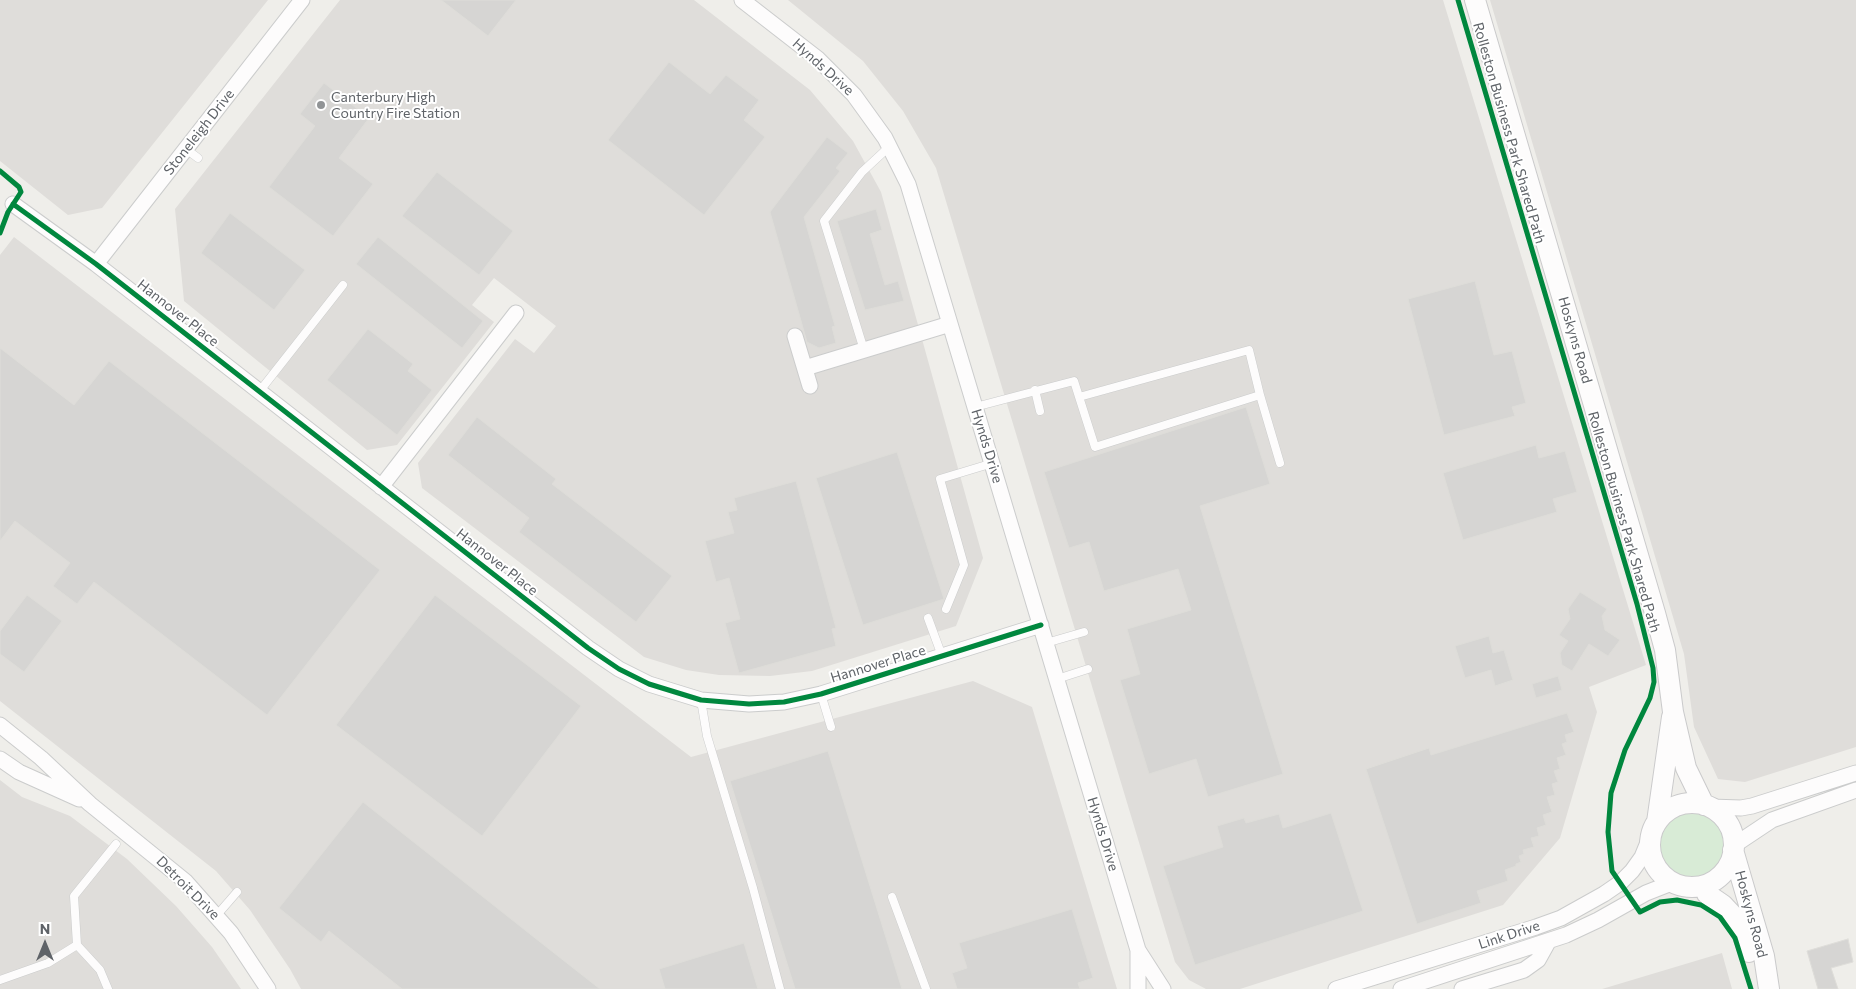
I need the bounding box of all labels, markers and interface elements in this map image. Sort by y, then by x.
street label: Rolleston Business Park Shared Path [1469,20,1549,246]
street label: Hynds Drive [789,35,857,99]
street label: Stoneleigh Drive [160,86,238,178]
place label: Canterbury High Country Fire Station [331,89,460,121]
marker: Canterbury High Country Fire Station [315,99,327,111]
street label: Hannover Place [134,276,222,350]
street label: Hoskyns Road [1555,295,1595,385]
street label: Hynds Drive [968,407,1006,485]
street label: Rolleston Business Park Shared Path [1584,409,1664,635]
street label: Hannover Place [453,525,541,599]
street label: Hannover Place [828,642,928,686]
street label: Hynds Drive [1084,795,1122,873]
street label: Detroit Drive [153,853,223,923]
street label: Hoskyns Road [1731,869,1771,959]
street label: Link Drive [1476,917,1542,953]
north arrow [20,919,70,969]
text: N [40,920,50,937]

